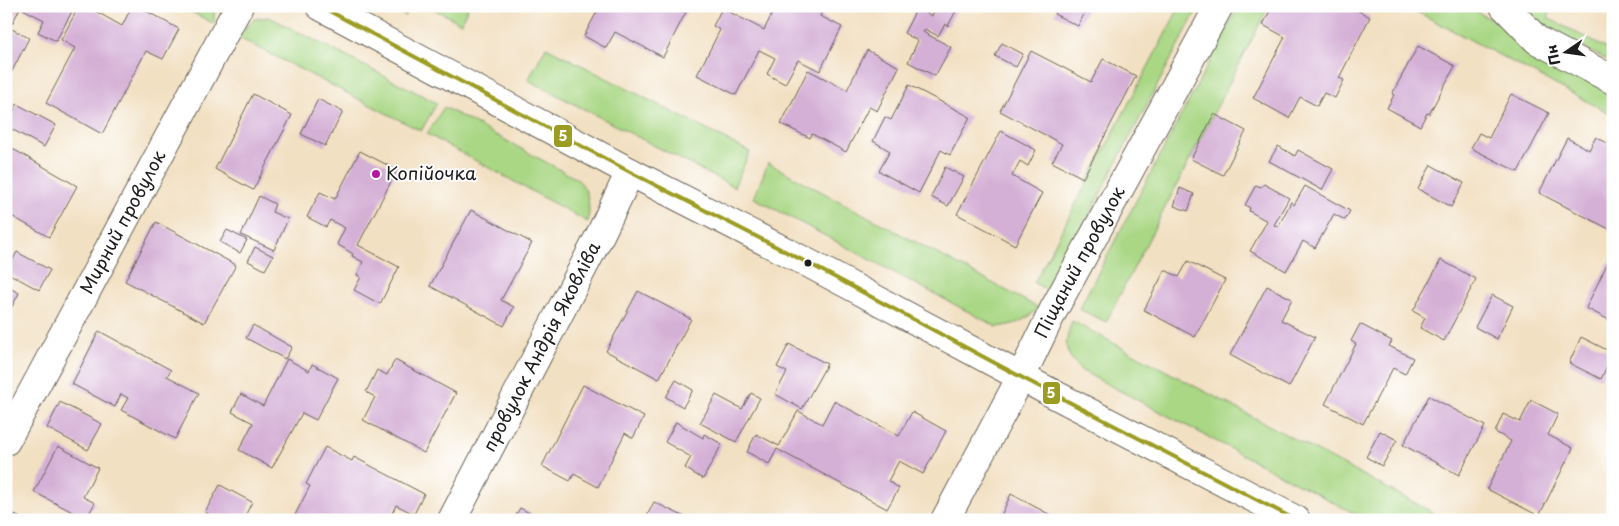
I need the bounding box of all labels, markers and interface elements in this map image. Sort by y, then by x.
north arrow [1542,28,1592,78]
text: Пн [1540,43,1565,67]
line badge: 5 [553,124,573,148]
text: 5 [559,125,568,146]
street label: Мирний провулок [72,145,171,298]
place label: Копійочка [386,159,477,186]
marker: Копійочка [370,168,382,180]
street label: Піщаний провулок [1027,180,1131,342]
street label: провулок Андрія Яковліва [475,236,607,456]
unlabelled marker [803,258,813,268]
line badge: 5 [1042,381,1061,405]
text: 5 [1047,382,1056,403]

